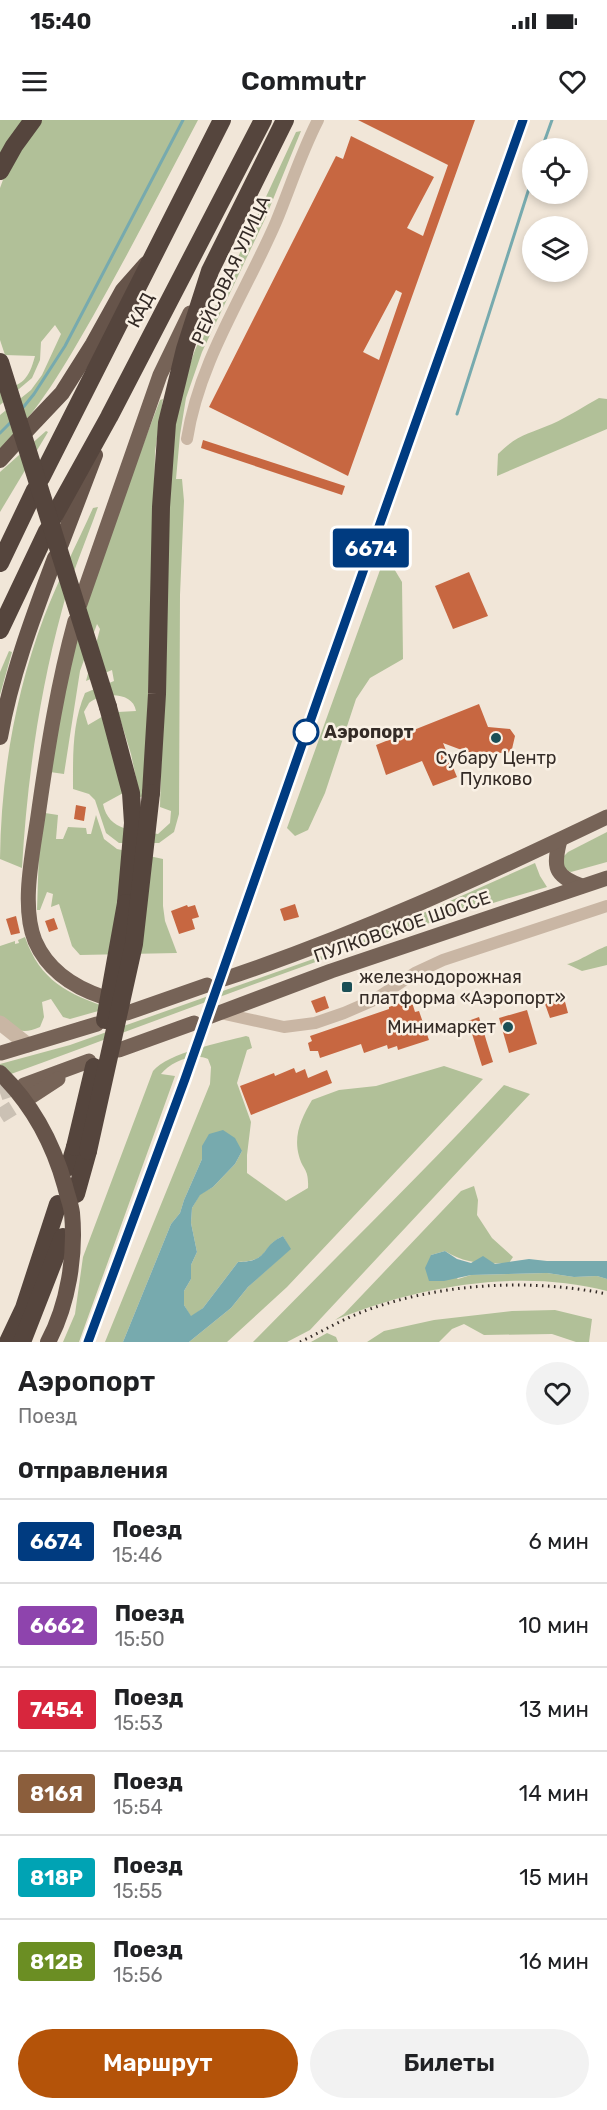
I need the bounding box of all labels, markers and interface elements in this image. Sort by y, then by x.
text: 15:40 [30,8,92,35]
icon: menu [18,65,51,98]
text: Commutr [241,65,366,97]
icon: heart [556,65,589,98]
map controls [522,138,588,282]
button: locate [522,138,588,204]
street label: РЕЙСОВАЯ УЛИЦА [187,192,275,348]
button: layers [522,216,588,282]
street label: КАД [123,289,159,331]
line badge: 6674 [329,528,413,568]
text: 6674 [345,536,397,561]
marker: Аэропорт [293,719,319,745]
place label: Аэропорт [324,721,414,743]
marker: Субару Центр Пулково [489,731,503,745]
place label: Субару Центр Пулково [435,747,557,790]
street label: ПУЛКОВСКОЕ ШОССЕ [311,886,493,968]
place label: железнодорожная платформа «Аэропорт» [359,966,566,1009]
marker: железнодорожная платформа «Аэропорт» [340,980,354,994]
place label: Минимаркет [387,1016,496,1038]
marker: Минимаркет [501,1020,515,1034]
button: heart [526,1362,589,1425]
text: Аэропорт [18,1365,155,1398]
text: Поезд [18,1404,77,1428]
text: Отправления [18,1457,168,1484]
text: Поезд [112,1516,182,1543]
text: 6 мин [529,1528,589,1555]
text: 6674 [30,1529,82,1554]
text: 15:46 [112,1543,162,1567]
text: Поезд [115,1600,184,1627]
text: 10 мин [518,1612,589,1639]
text: 6662 [30,1613,85,1638]
text: 15:50 [115,1627,165,1651]
text: Поезд [114,1684,183,1711]
text: 13 мин [519,1696,589,1723]
text: 7454 [30,1697,84,1722]
text: 15:53 [114,1711,163,1735]
text: Поезд [113,1768,183,1795]
text: 14 мин [519,1780,589,1807]
text: 816Я [30,1781,83,1806]
text: 15:54 [113,1795,163,1819]
text: Поезд [113,1852,183,1879]
text: 15 мин [519,1864,589,1891]
text: 818Р [30,1865,83,1890]
text: 15:55 [113,1879,162,1903]
text: Поезд [113,1936,183,1963]
text: 16 мин [519,1948,589,1975]
text: 812В [30,1949,83,1974]
text: 15:56 [113,1963,163,1987]
button: Маршрут [18,2029,298,2098]
button: Билеты [310,2029,589,2098]

